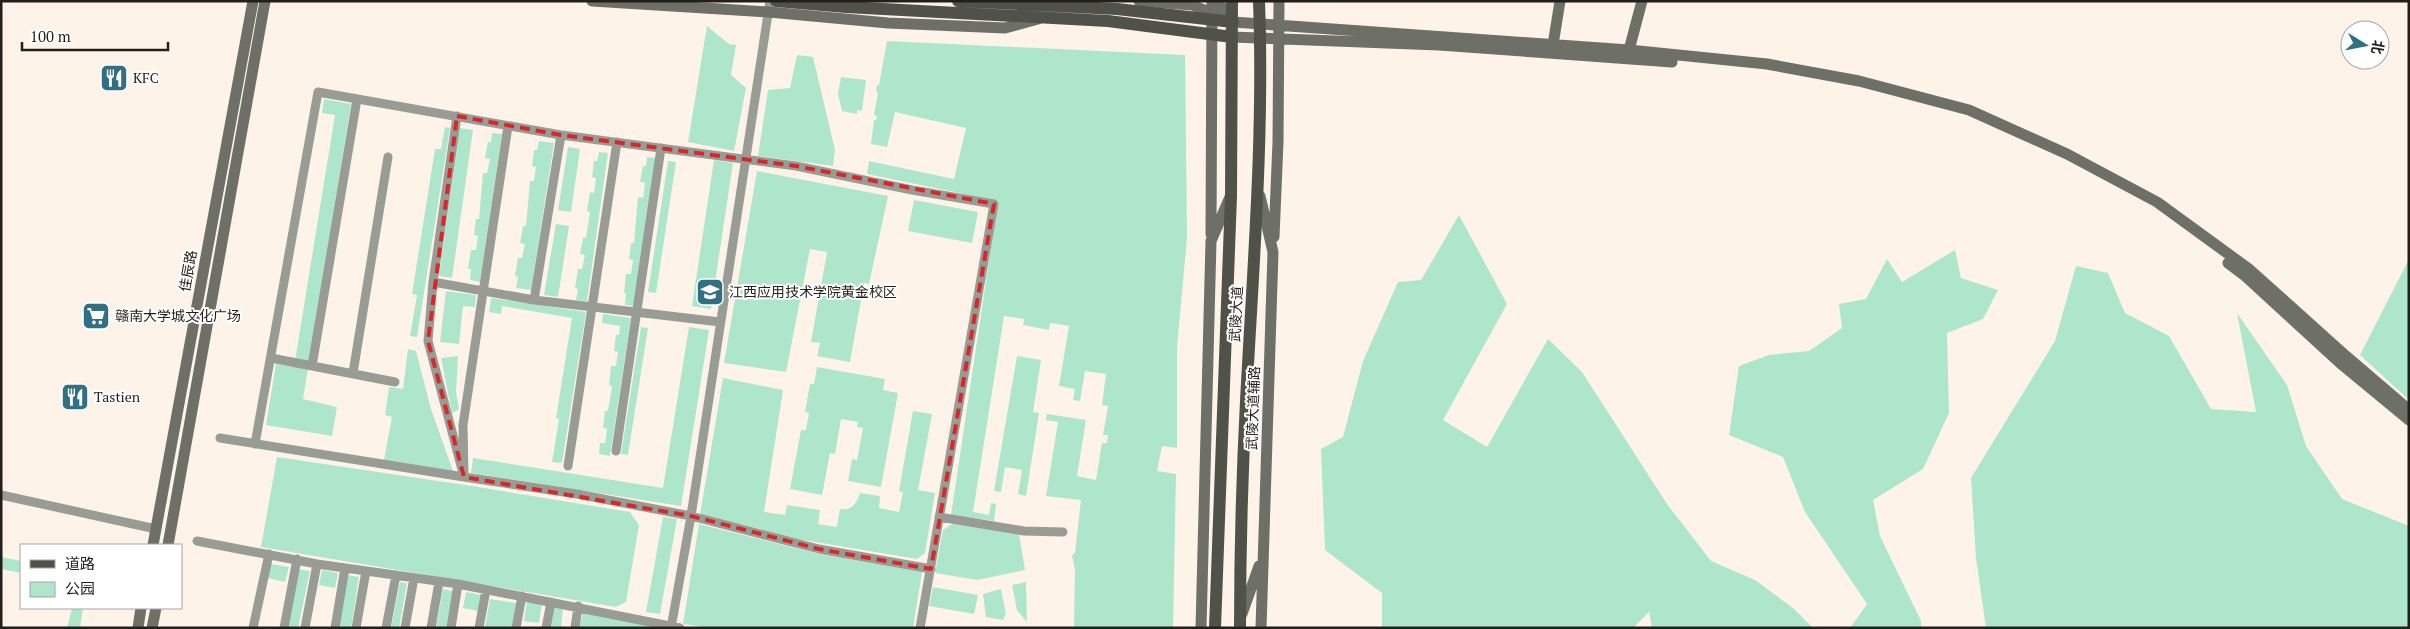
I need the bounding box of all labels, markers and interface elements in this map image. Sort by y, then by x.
scale bar [22,20,169,52]
north arrow [2340,20,2390,70]
text: 100 m [30,26,71,46]
text: 北 [2368,39,2389,56]
restaurant icon: KFC [99,63,129,93]
place label: KFC [133,68,159,87]
street label: 佳辰路 [175,249,201,293]
school or university icon: 江西应用技术学院黄金校区 [695,277,725,307]
place label: 江西应用技术学院黄金校区 [729,282,897,301]
street label: 武陵大道 [1225,286,1246,342]
supermarket icon: 赣南大学城文化广场 [81,301,111,331]
place label: 赣南大学城文化广场 [115,306,241,325]
street label: 武陵大道辅路 [1242,366,1263,450]
restaurant icon: Tastien [60,382,90,412]
place label: Tastien [94,387,141,406]
legend [20,544,182,609]
text: 道路 [65,553,95,573]
text: 公园 [65,578,95,598]

